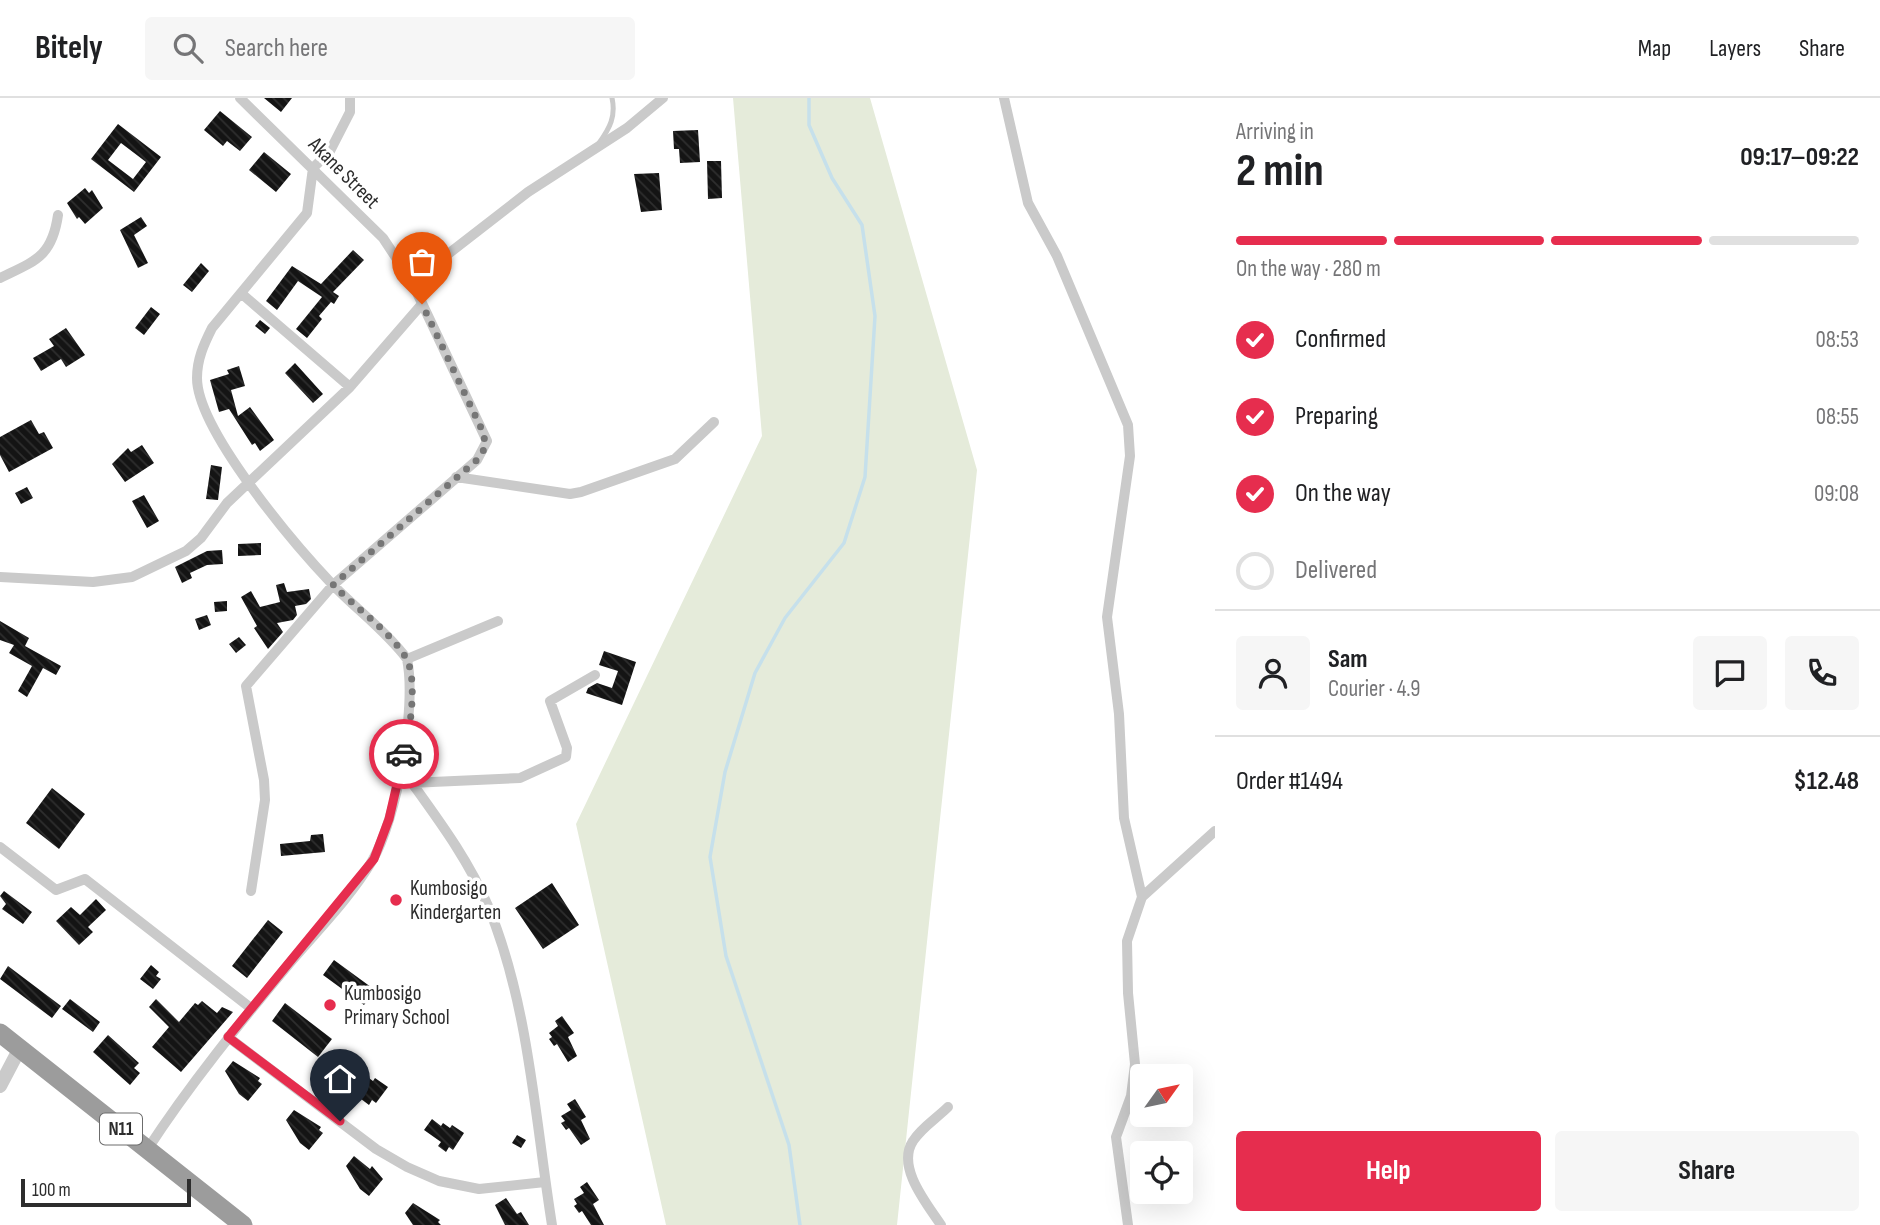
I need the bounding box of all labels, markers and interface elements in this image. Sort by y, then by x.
search box [145,17,635,80]
text: Bitely [35,28,103,68]
icon: search [169,29,207,67]
text: Search here [225,33,328,64]
text: Map [1638,34,1671,63]
text: Layers [1709,34,1761,63]
text: Share [1799,34,1845,63]
text: Arriving in [1236,118,1314,146]
street label: Akane Street [302,131,385,214]
text: 09:17–09:22 [1740,142,1859,173]
text: 2 min [1236,144,1324,199]
pin [392,232,452,304]
icon: bag [403,243,441,281]
text: On the way · 280 m [1236,255,1381,283]
icon: check [1236,321,1274,359]
text: Confirmed [1295,324,1386,355]
text: 08:53 [1815,326,1859,354]
icon: check [1236,398,1274,436]
text: Preparing [1295,401,1378,432]
text: 08:55 [1816,403,1859,431]
icon: check [1236,475,1274,513]
text: On the way [1295,478,1391,509]
text: 09:08 [1814,480,1859,508]
text: Delivered [1295,555,1377,586]
button: person [1236,636,1310,710]
button: chat [1693,636,1767,710]
button: phone [1785,636,1859,710]
text: Sam [1328,644,1368,675]
text: Courier · 4.9 [1328,675,1420,703]
courier [369,719,439,789]
icon: car [385,735,423,773]
text: Order #1494 [1236,766,1343,797]
text: $12.48 [1793,766,1859,797]
place label: Kumbosigo Kindergarten [410,876,501,925]
marker: Kumbosigo Kindergarten [388,892,404,908]
place label: Kumbosigo Primary School [344,981,450,1030]
marker: Kumbosigo Primary School [322,997,338,1013]
pin [310,1049,370,1121]
icon: home [321,1060,359,1098]
north arrow [1130,1064,1194,1127]
map controls [1130,1064,1193,1204]
road number: N11 [100,1113,142,1144]
button: Help [1236,1131,1541,1211]
button: Share [1555,1131,1859,1211]
button: locate [1130,1141,1193,1204]
scale bar [21,1176,191,1208]
text: 100 m [32,1179,71,1202]

